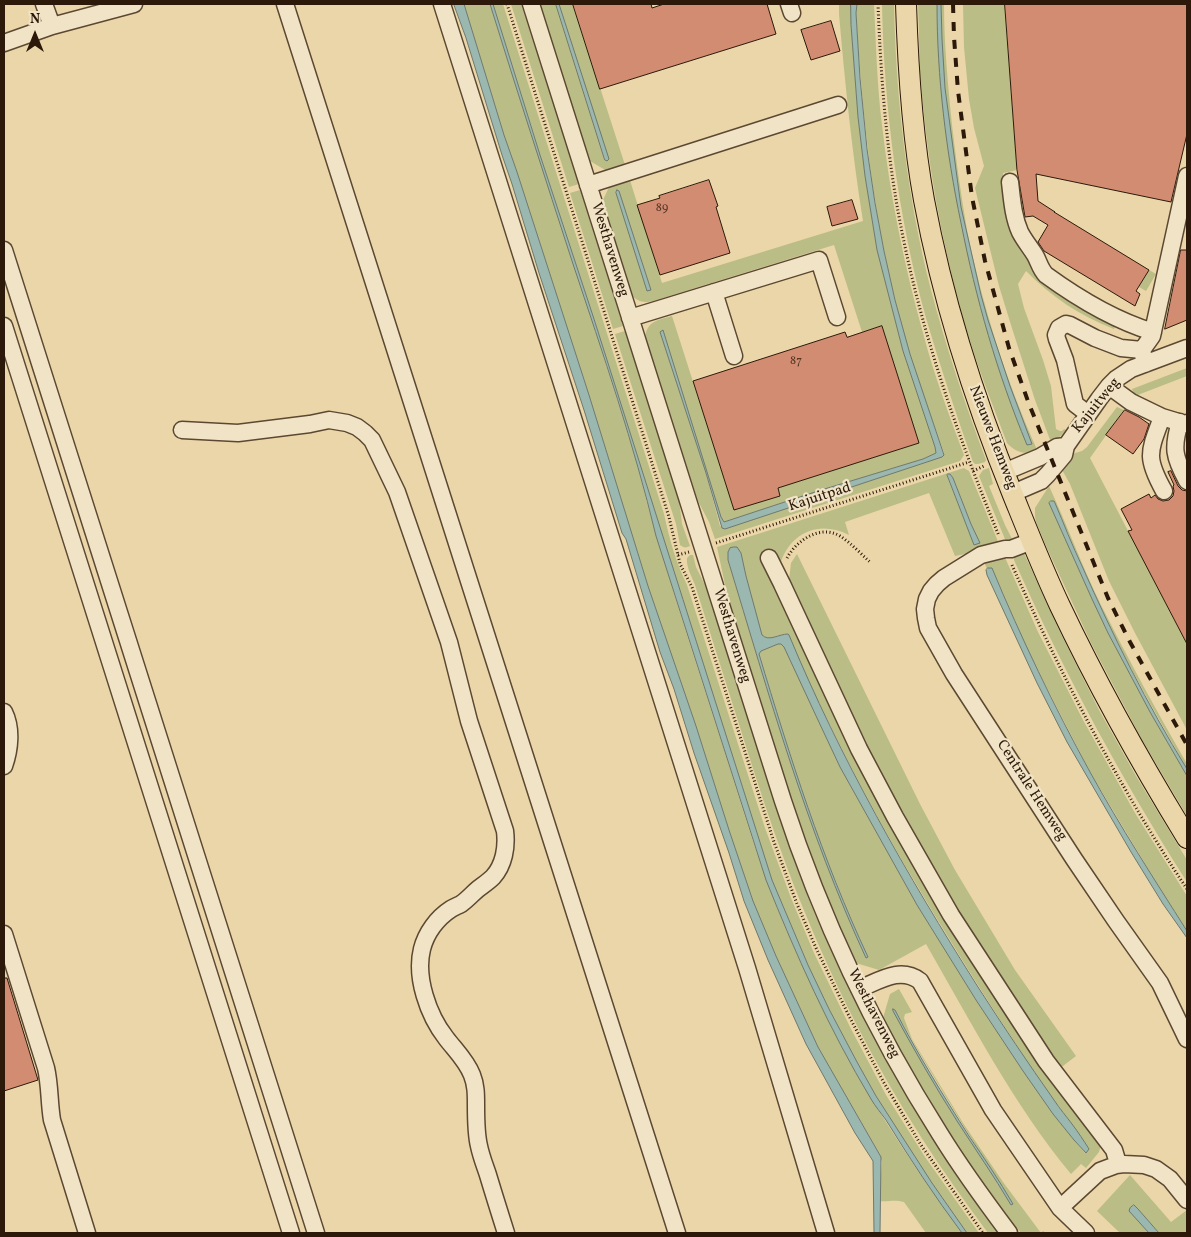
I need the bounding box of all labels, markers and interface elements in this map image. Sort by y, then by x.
north arrow [10,10,60,60]
text: N [30,10,40,29]
street label: Westhavenweg [586,200,632,300]
house number: 89 [656,202,668,216]
house number: 87 [790,355,802,369]
street label: Kajuitweg [1069,375,1125,437]
street label: Nieuwe Hemweg [964,384,1020,492]
street label: Kajuitpad [786,479,854,517]
street label: Westhavenweg [708,586,754,686]
street label: Centrale Hemweg [992,737,1070,845]
street label: Westhavenweg [843,966,903,1062]

